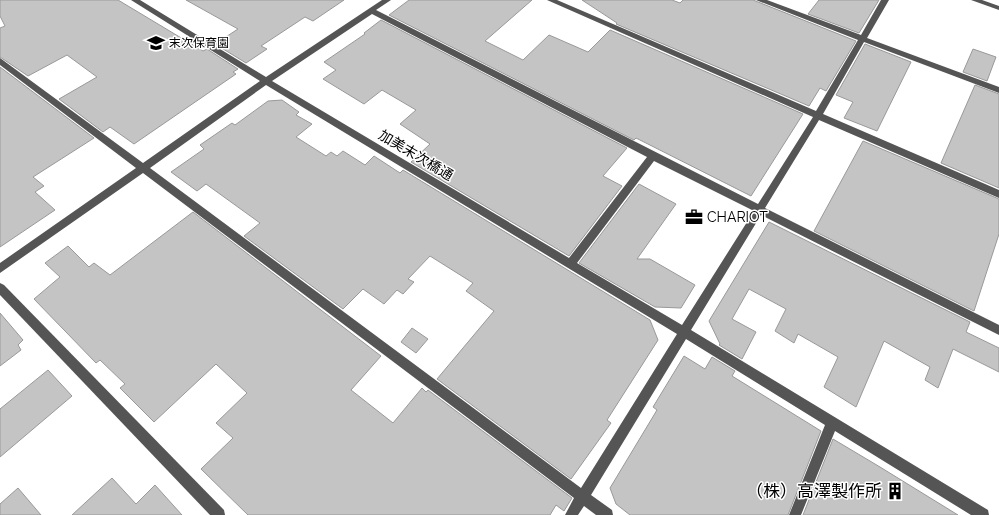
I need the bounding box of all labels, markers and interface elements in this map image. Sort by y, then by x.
school or university icon: 末次保育園 [146,33,166,53]
place label: 末次保育園 [169,36,229,50]
street label: 加美末次橋通 [376,127,456,183]
office icon: CHARIOT [684,207,704,227]
place label: CHARIOT [707,209,768,225]
place label: （株）高澤製作所 [746,481,882,501]
building icon: （株）高澤製作所 [885,481,905,501]

